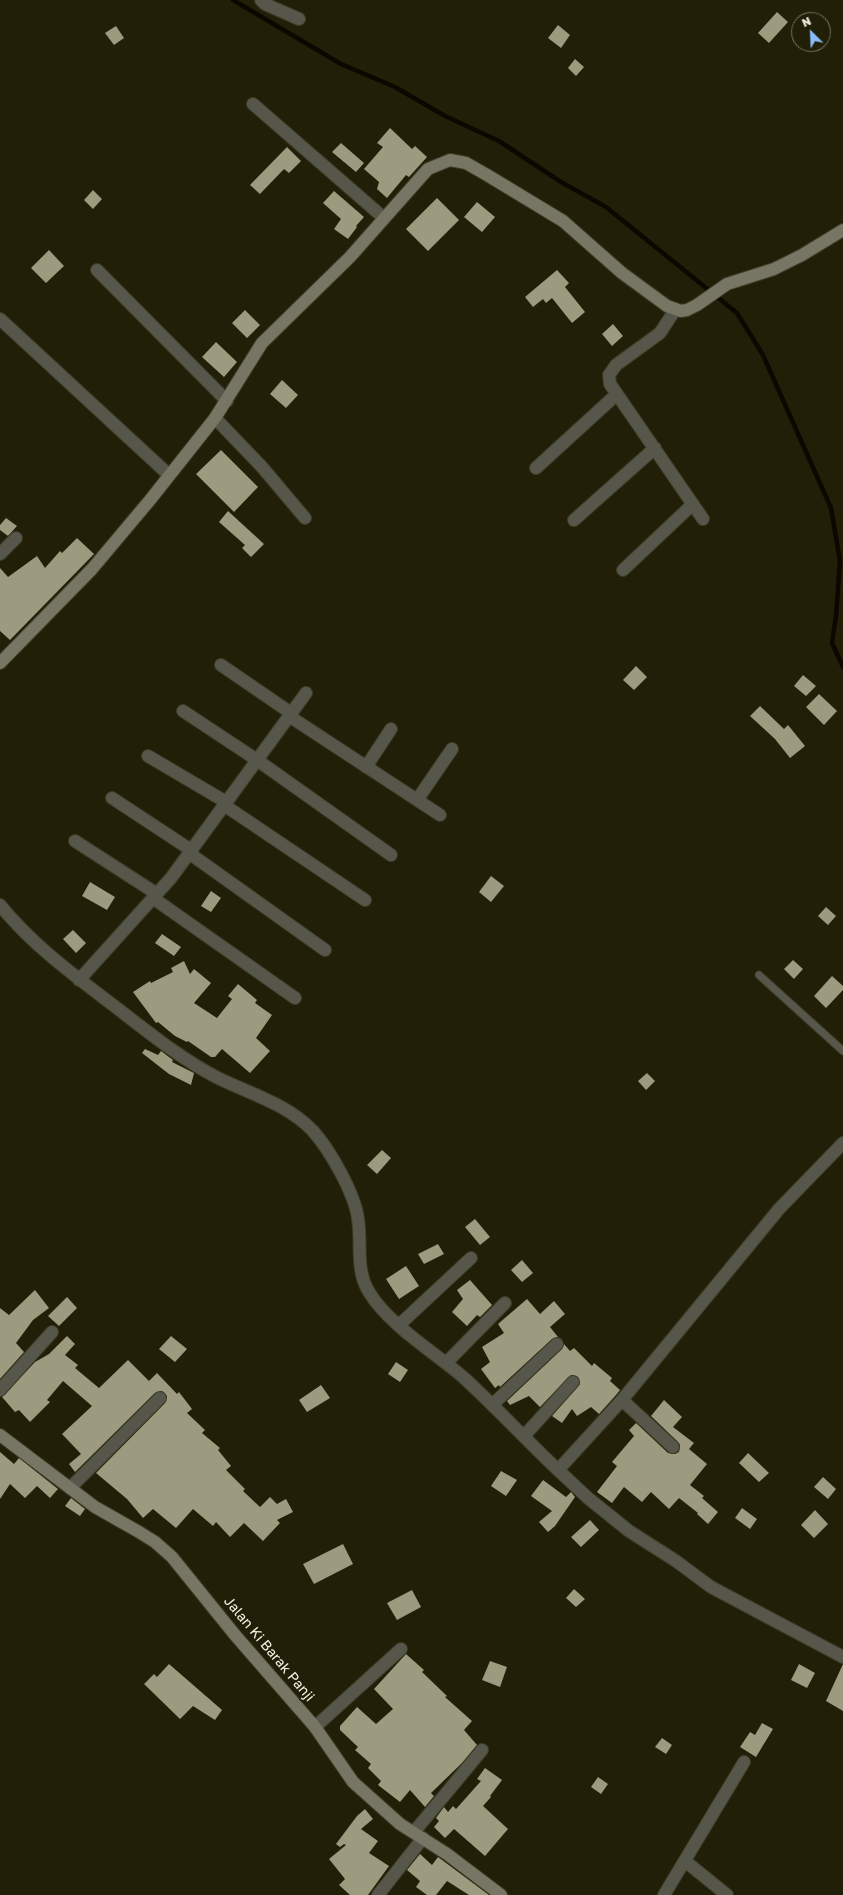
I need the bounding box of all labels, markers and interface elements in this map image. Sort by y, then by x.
north arrow [791,12,831,52]
text: N [800,14,813,29]
street label: Jalan Ki Barak Panji [220,1593,318,1705]

